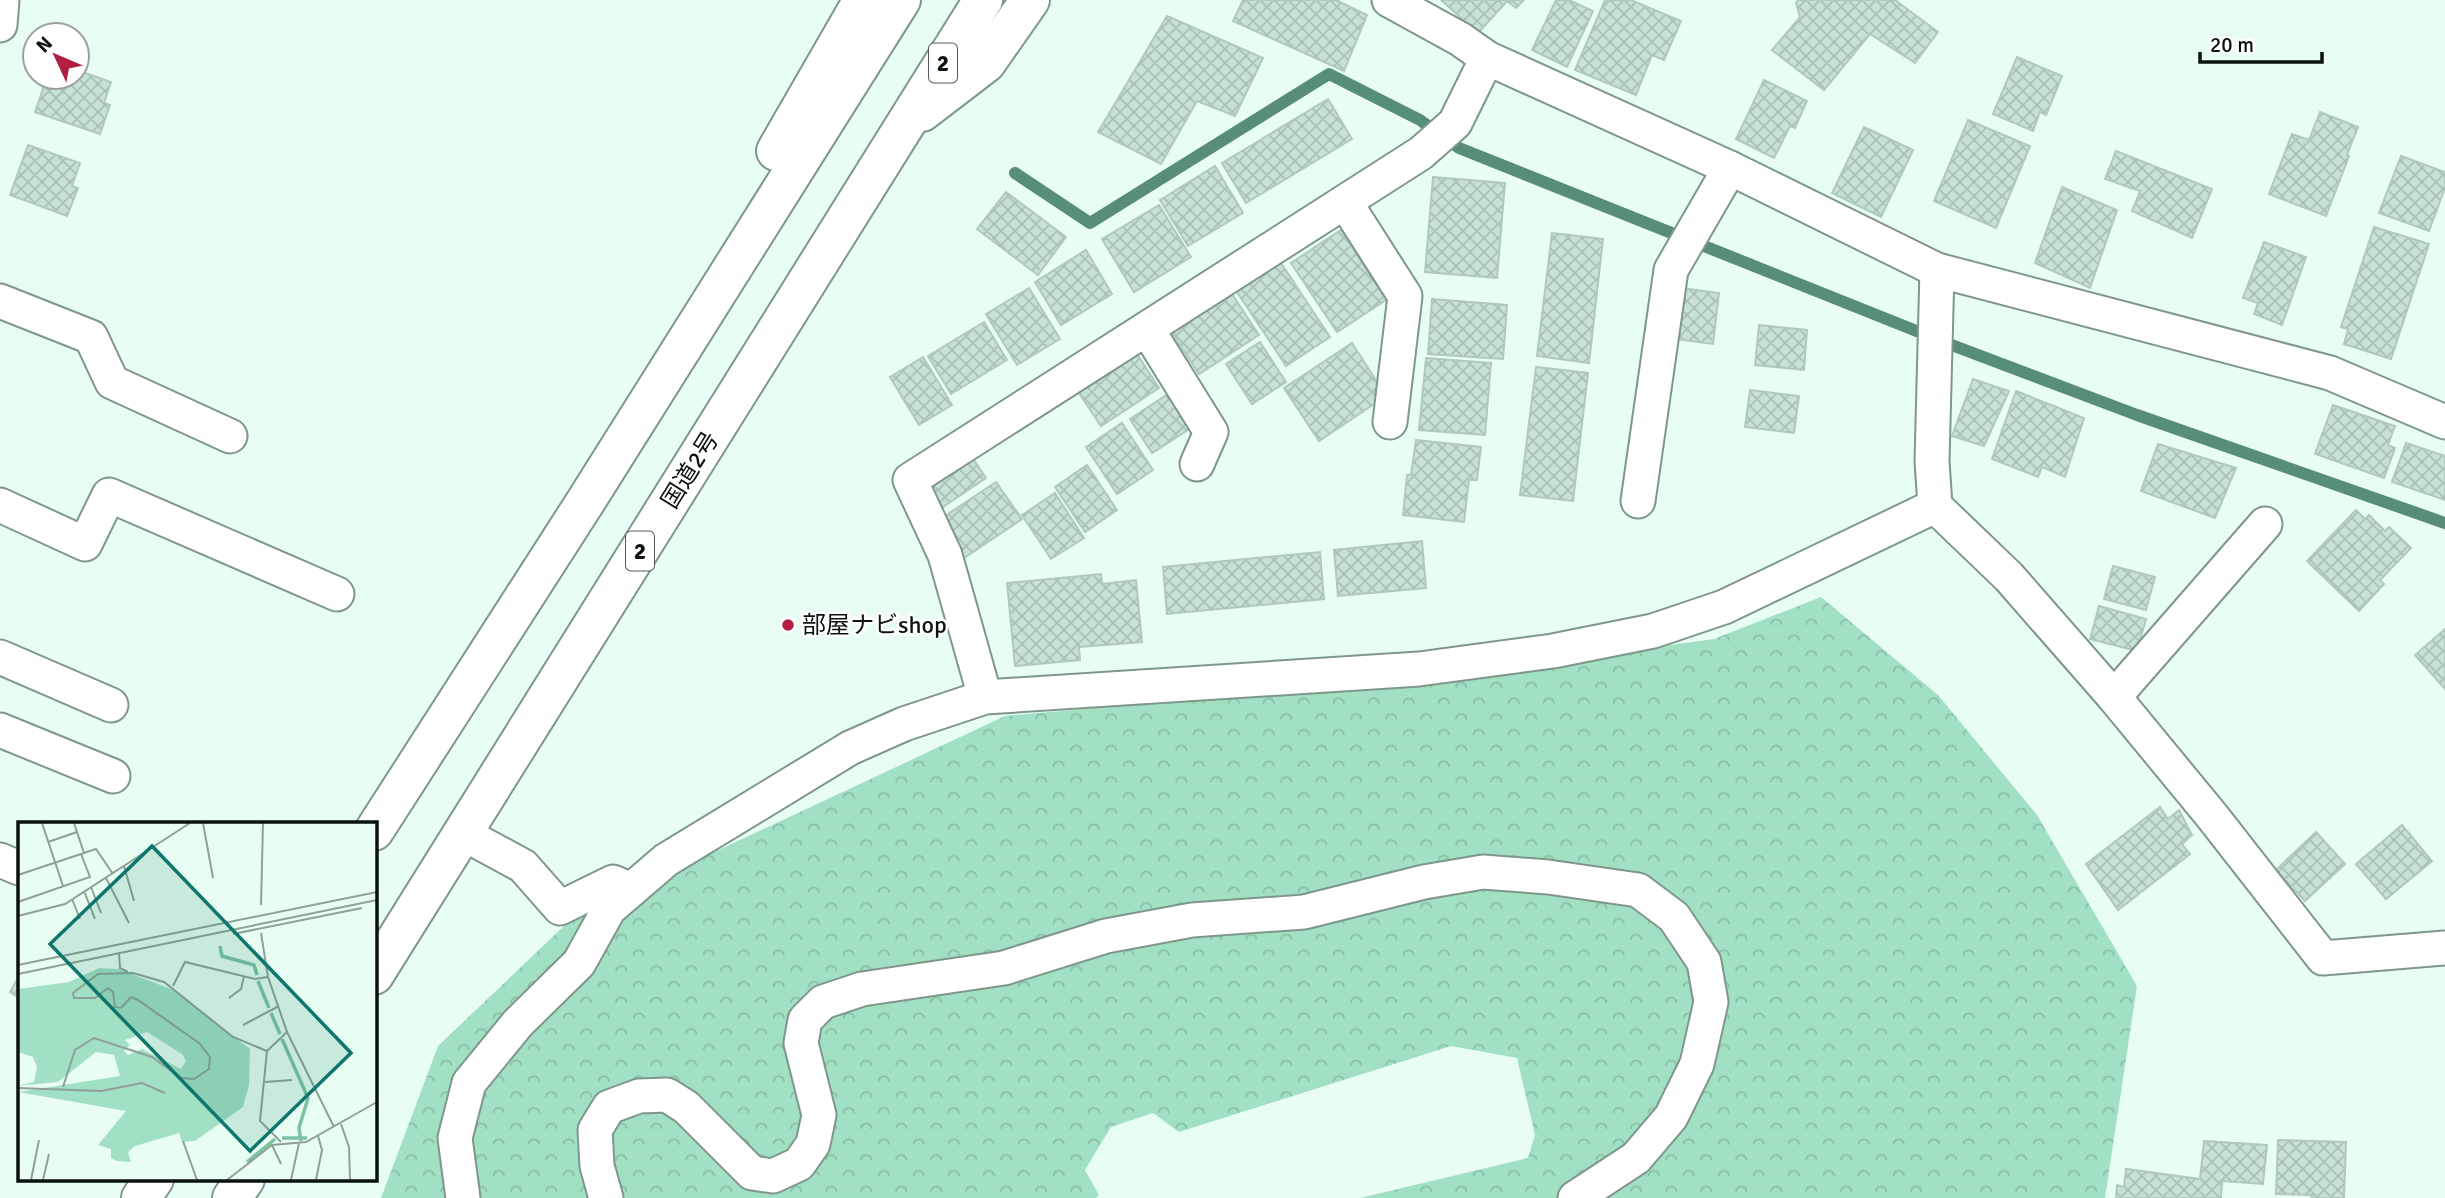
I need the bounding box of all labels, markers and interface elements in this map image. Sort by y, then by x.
north arrow [21,21,91,91]
scale bar [2200,21,2322,65]
text: N [31,32,58,58]
text: 20 m [2210,32,2254,58]
road number: 2 [929,44,957,82]
street label: 国道2号 [655,426,725,514]
road number: 2 [626,531,654,570]
place label: 部屋ナビshop [802,610,947,640]
marker: 部屋ナビshop [780,617,796,633]
inset map [18,822,376,1180]

